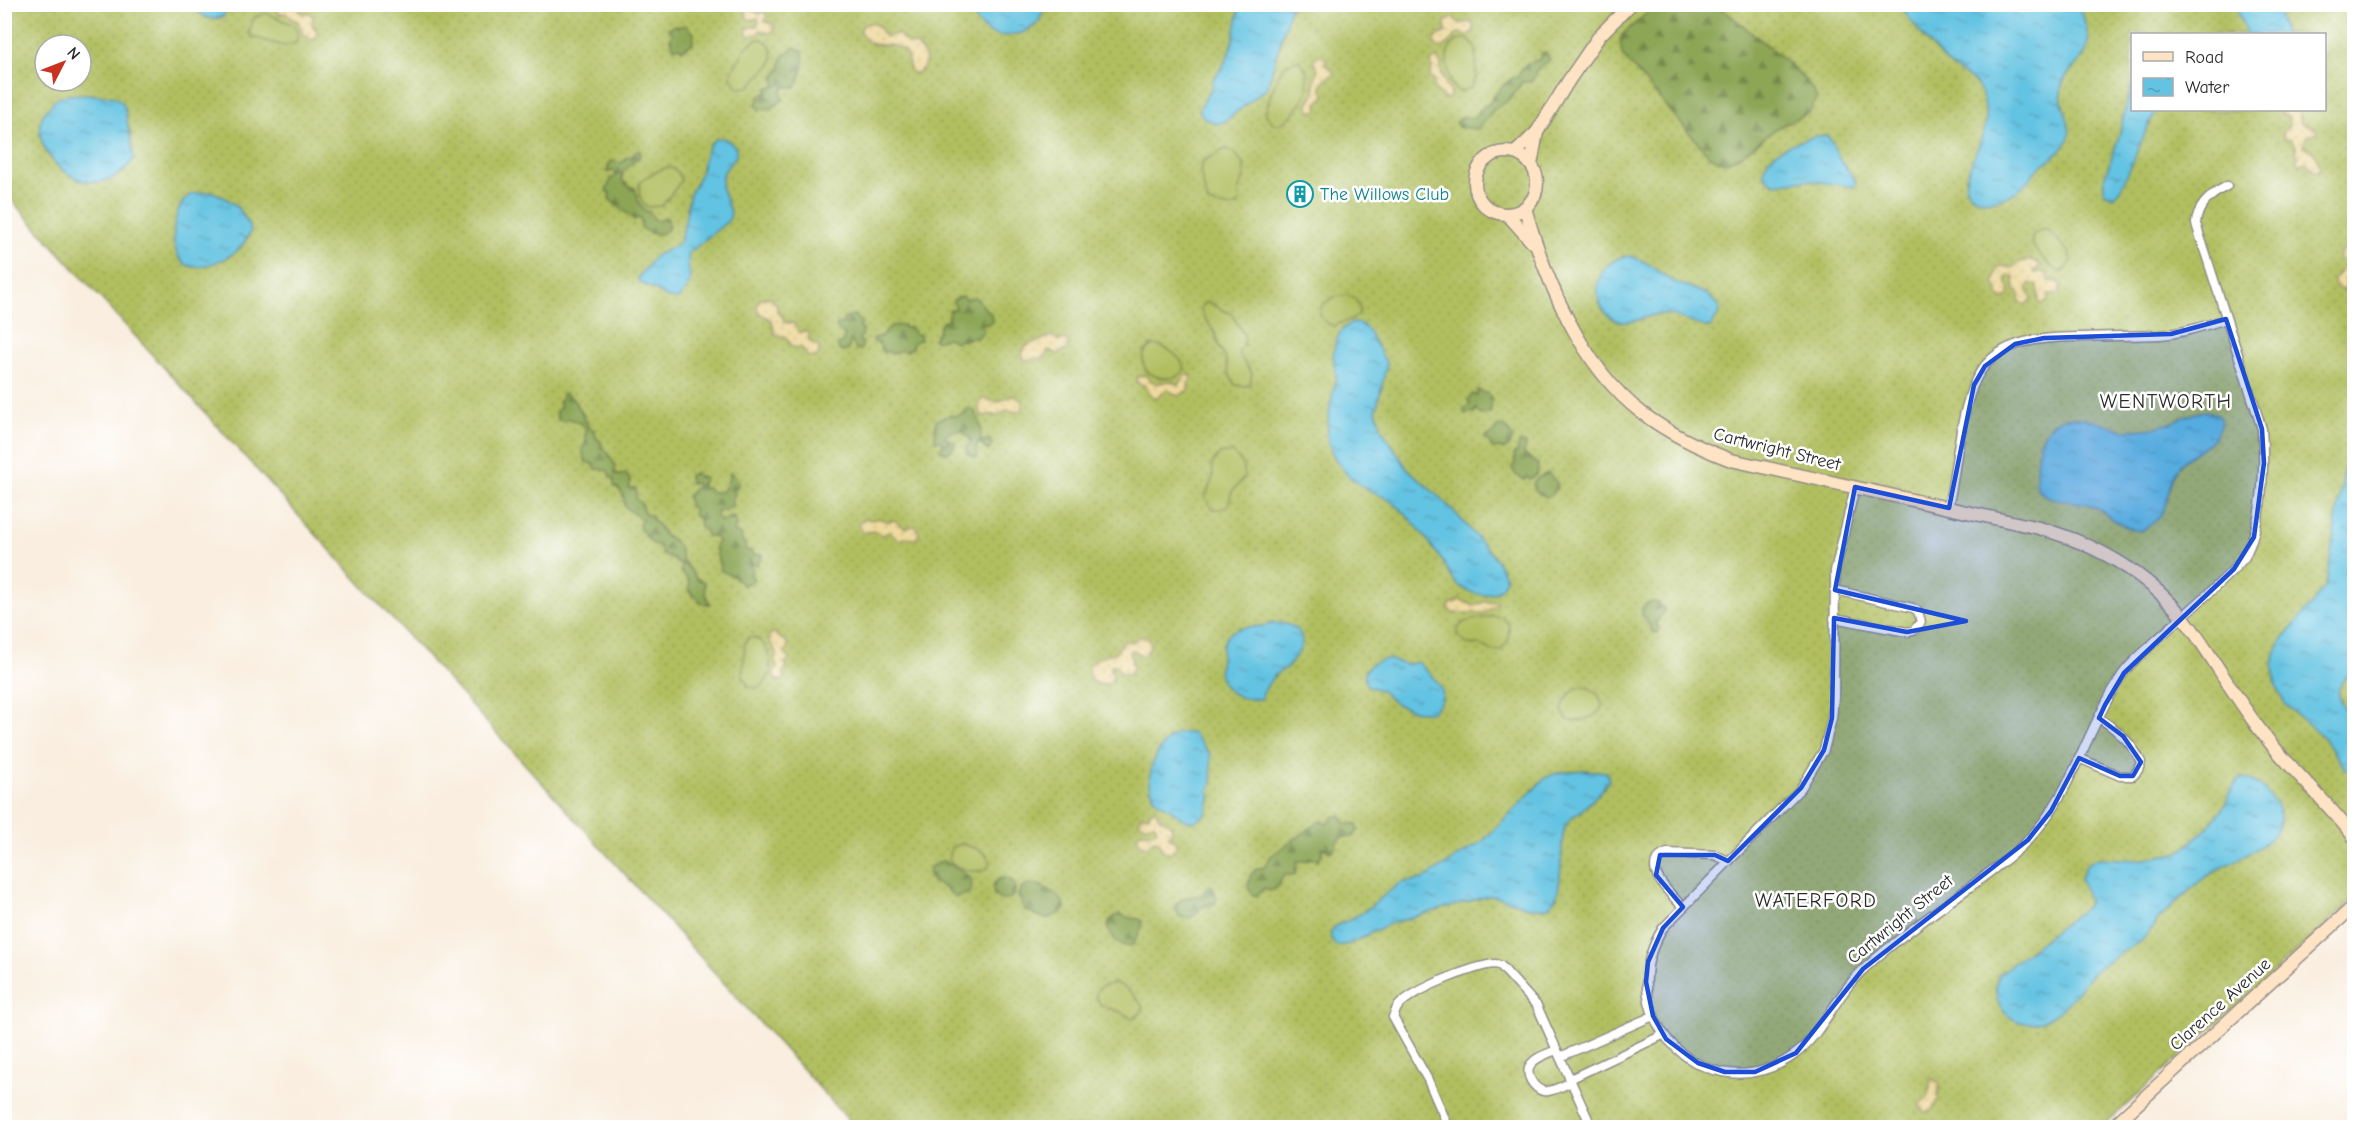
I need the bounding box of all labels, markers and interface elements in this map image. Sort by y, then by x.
north arrow [33,33,93,93]
legend [2131,33,2326,111]
text: N [63,44,84,64]
text: Road [2185,47,2224,68]
text: Water [2185,77,2230,98]
building icon: The Willows Club [1285,179,1315,209]
place label: The Willows Club [1320,184,1449,205]
district label: WENTWORTH [2100,390,2232,413]
street label: Cartwright Street [1711,424,1843,476]
street label: Cartwright Street [1843,870,1958,968]
district label: WATERFORD [1755,889,1877,912]
street label: Clarence Avenue [2166,954,2275,1055]

